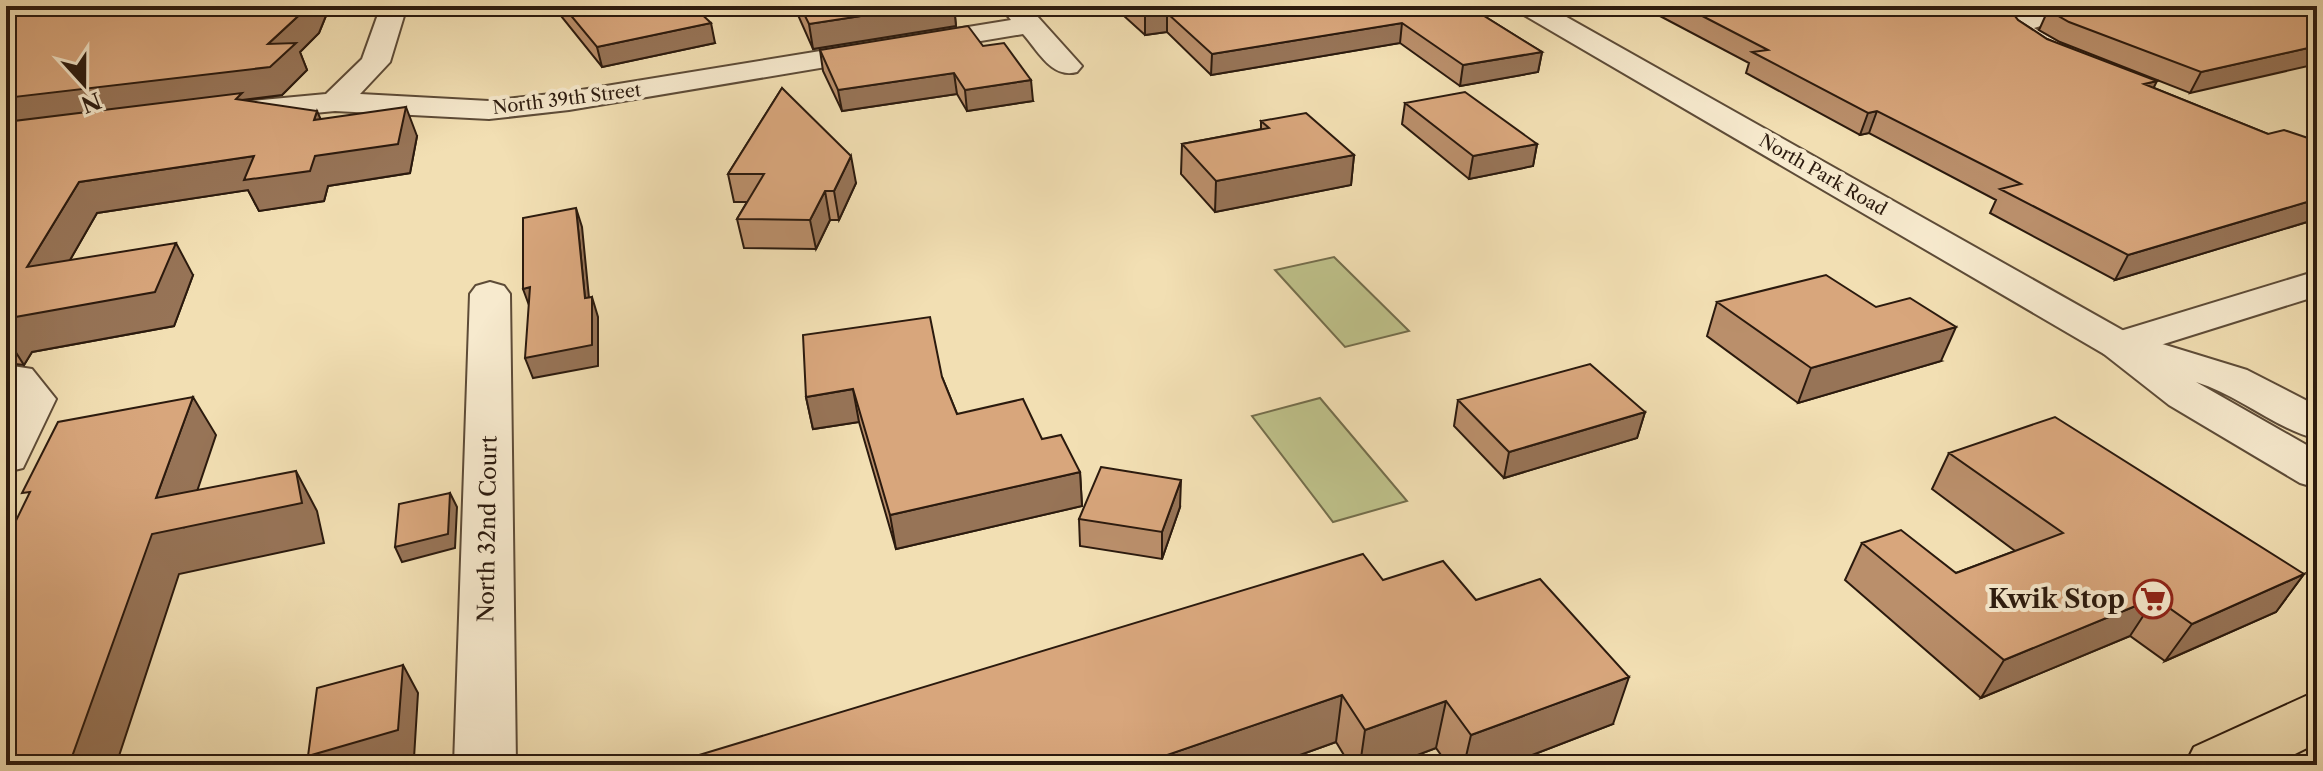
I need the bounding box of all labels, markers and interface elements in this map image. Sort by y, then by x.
north arrow [44,44,124,124]
street label: North 39th Street [492,79,643,119]
text: N [77,86,105,118]
street label: North Park Road [1755,130,1891,220]
street label: North 32nd Court [472,435,503,623]
supermarket icon: Kwik Stop [2132,578,2174,620]
place label: Kwik Stop [1988,583,2125,615]

